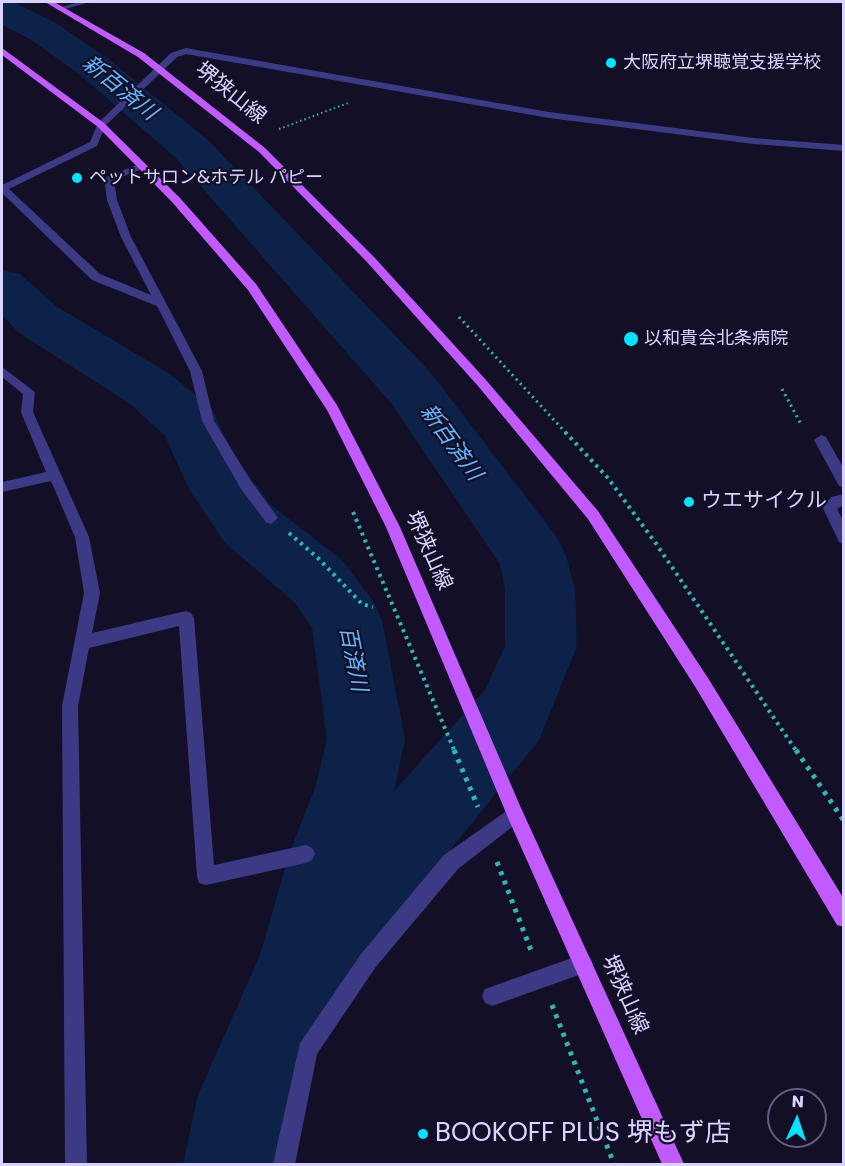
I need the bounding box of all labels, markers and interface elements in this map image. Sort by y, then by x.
water label: 新百済川 [76,51,162,127]
place label: 大阪府立堺聴覚支援学校 [623,52,821,74]
marker: 大阪府立堺聴覚支援学校 [604,56,618,70]
street label: 堺狭山線 [189,58,271,130]
place label: ペットサロン&ホテル パピー [89,167,323,189]
marker: ペットサロン&ホテル パピー [70,171,84,185]
place label: 以和貴会北条病院 [644,328,788,350]
marker: 以和貴会北条病院 [622,330,640,348]
water label: 新百済川 [413,400,487,486]
place label: ウエサイクル [701,489,827,515]
marker: ウエサイクル [682,495,696,509]
street label: 堺狭山線 [399,508,457,594]
water label: 百済川 [333,624,371,694]
street label: 堺狭山線 [595,952,653,1038]
north arrow [767,1088,827,1148]
text: N [791,1090,804,1113]
place label: BOOKOFF PLUS 堺もず店 [435,1118,731,1150]
marker: BOOKOFF PLUS 堺もず店 [416,1127,430,1141]

